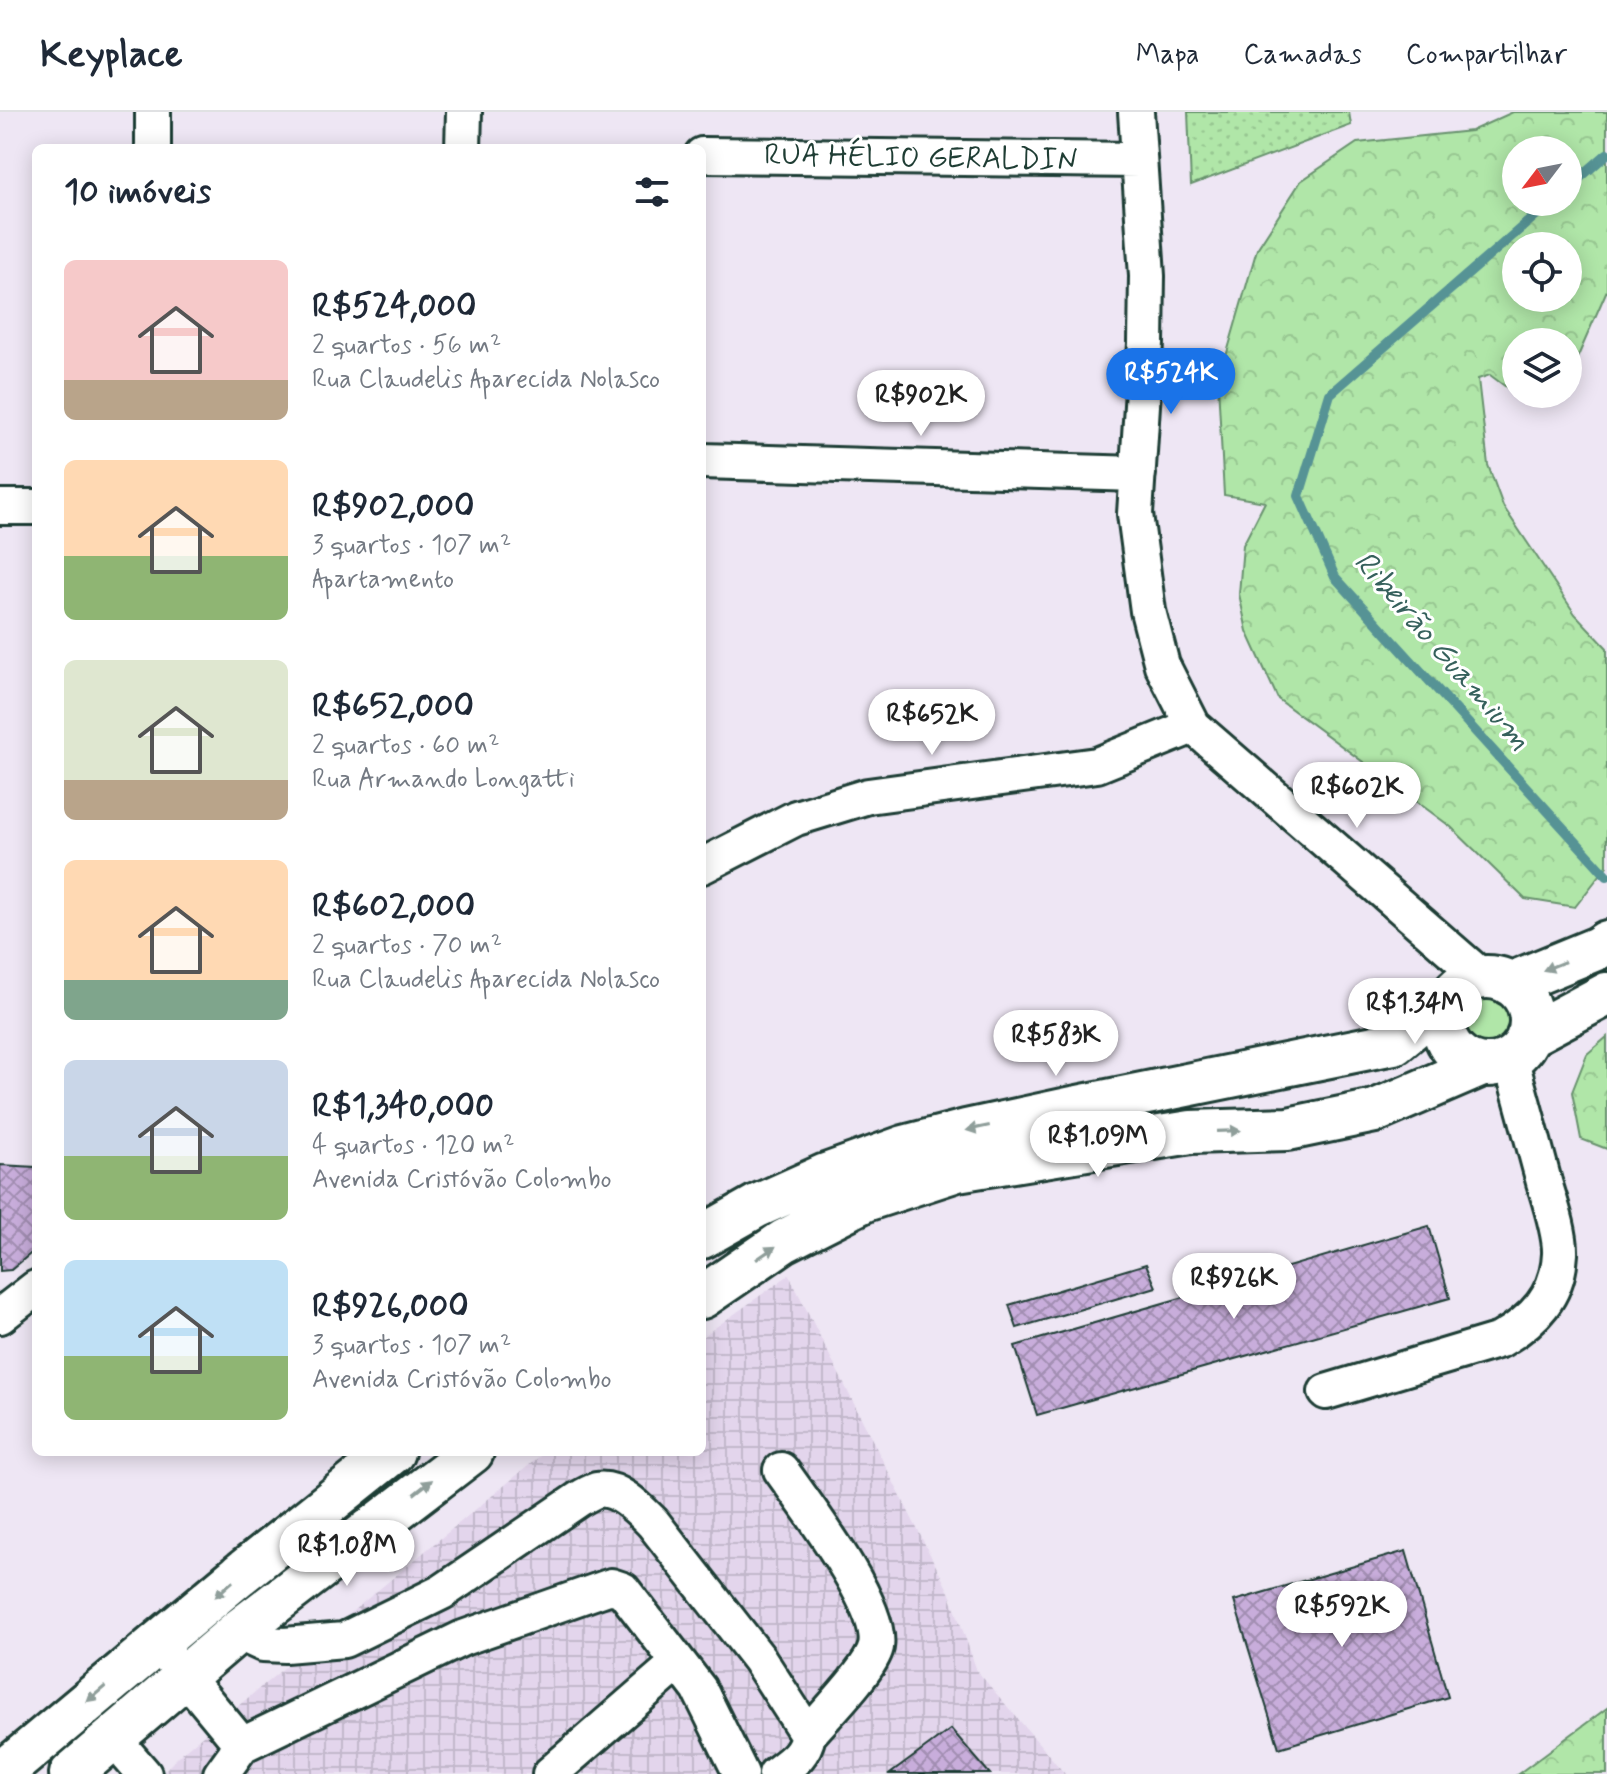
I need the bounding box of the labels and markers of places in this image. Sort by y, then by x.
pin: R$524K [1106,348,1236,416]
pin: R$902K [856,370,986,438]
pin: R$652K [867,689,997,757]
pin: R$602K [1292,762,1422,830]
pin: R$1.34M [1341,978,1489,1046]
pin: R$583K [991,1010,1121,1078]
pin: R$1.09M [1024,1111,1172,1179]
pin: R$926K [1169,1253,1299,1321]
pin: R$1.08M [273,1520,421,1588]
pin: R$592K [1277,1581,1407,1649]

